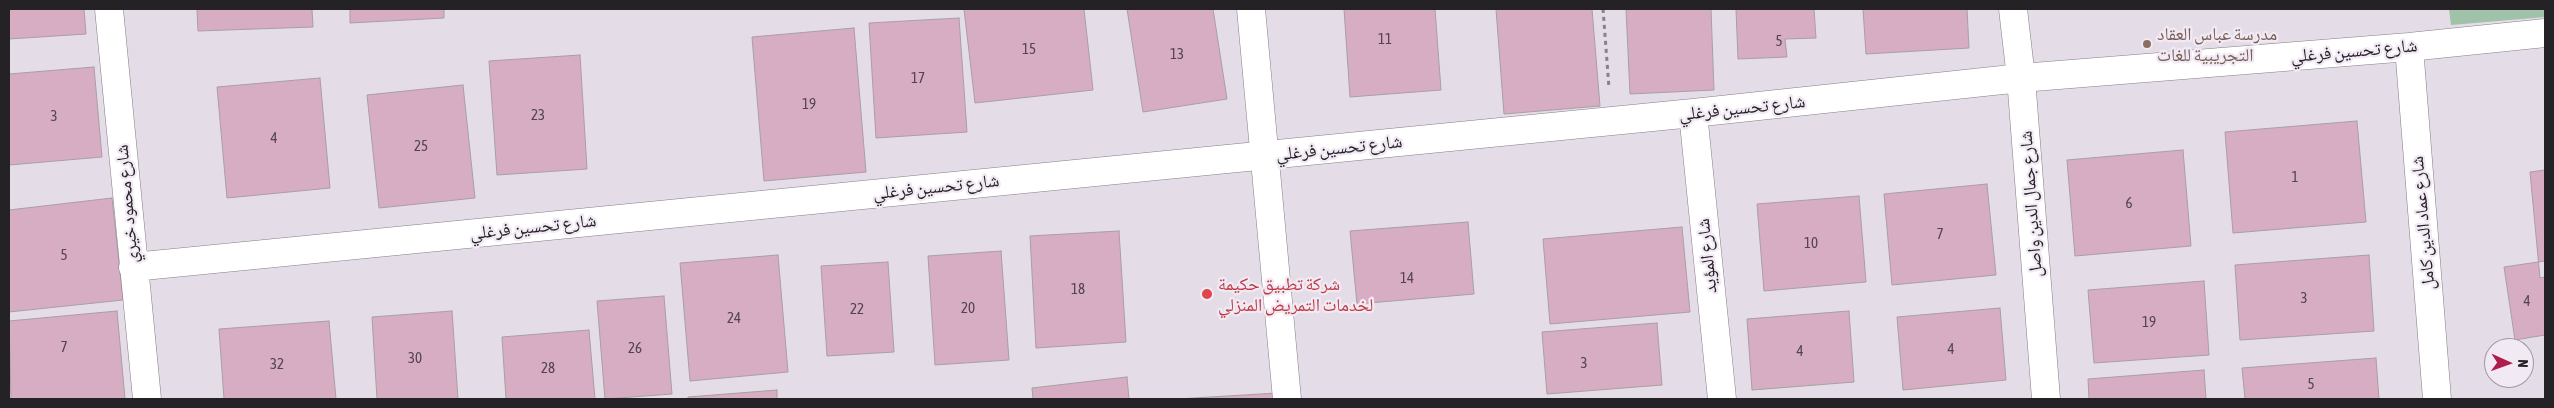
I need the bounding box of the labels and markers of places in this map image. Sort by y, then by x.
place label: مدرسة عباس العقاد التجريبية للغات [2157,23,2277,66]
marker: مدرسة عباس العقاد التجريبية للغات [2141,38,2153,50]
place label: شركة تطبيق حكيمة لخدمات التمريض المنزلي [1218,273,1373,316]
marker: شركة تطبيق حكيمة لخدمات التمريض المنزلي [1200,287,1214,301]

